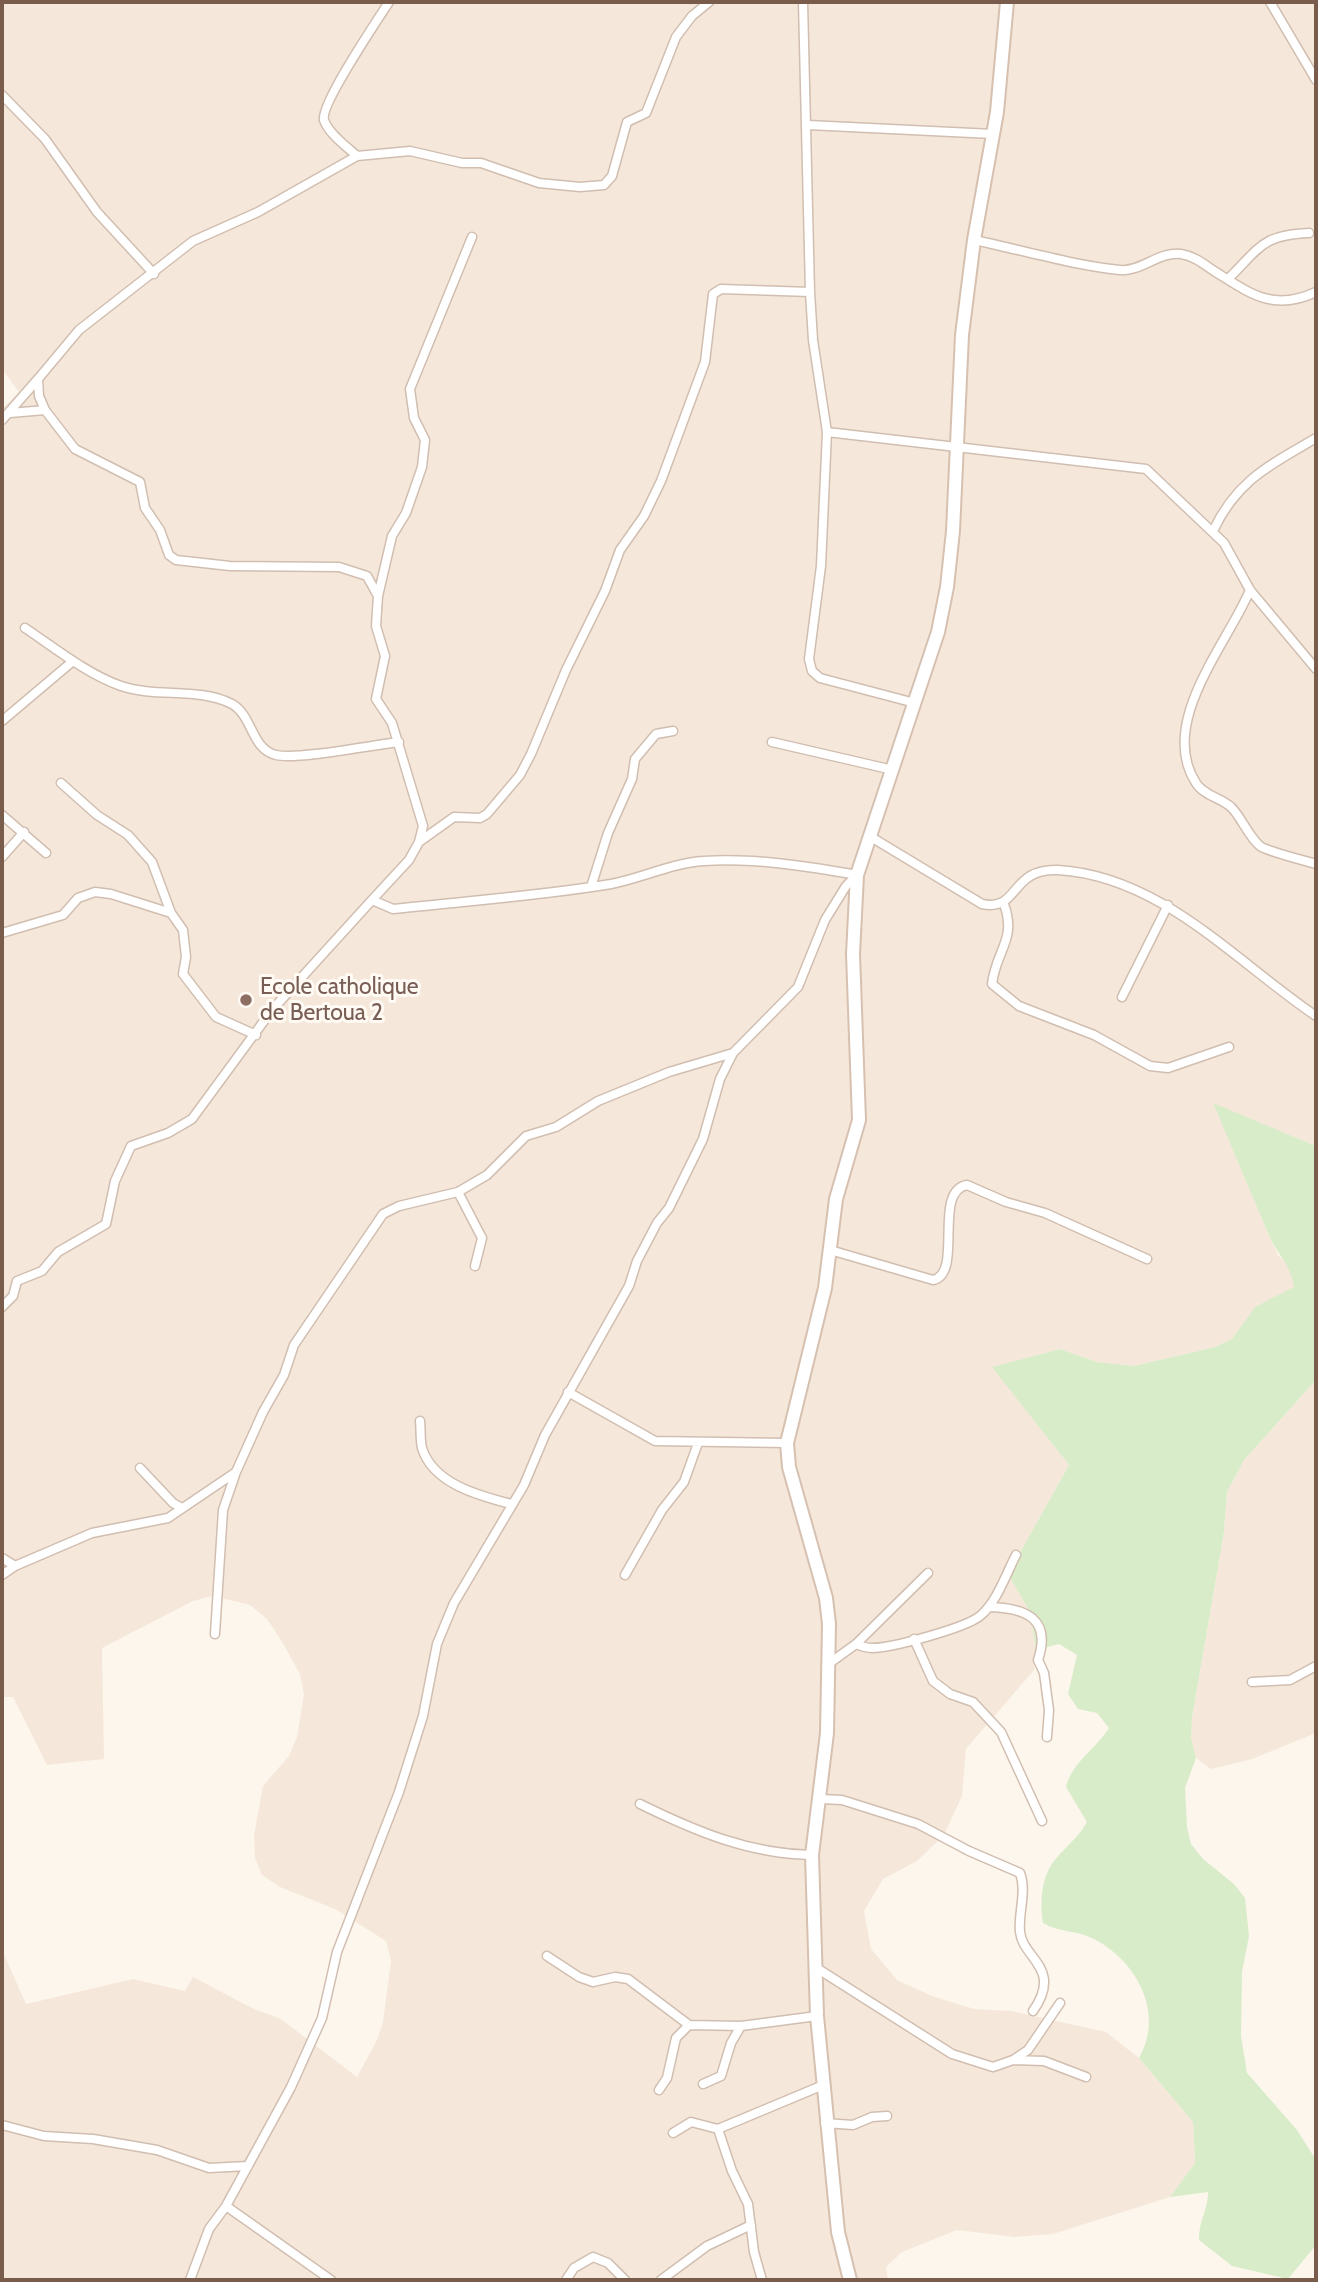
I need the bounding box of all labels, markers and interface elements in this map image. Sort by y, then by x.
place label: Ecole catholique de Bertoua 2 [260,973,419,1027]
marker: Ecole catholique de Bertoua 2 [238,992,254,1008]

